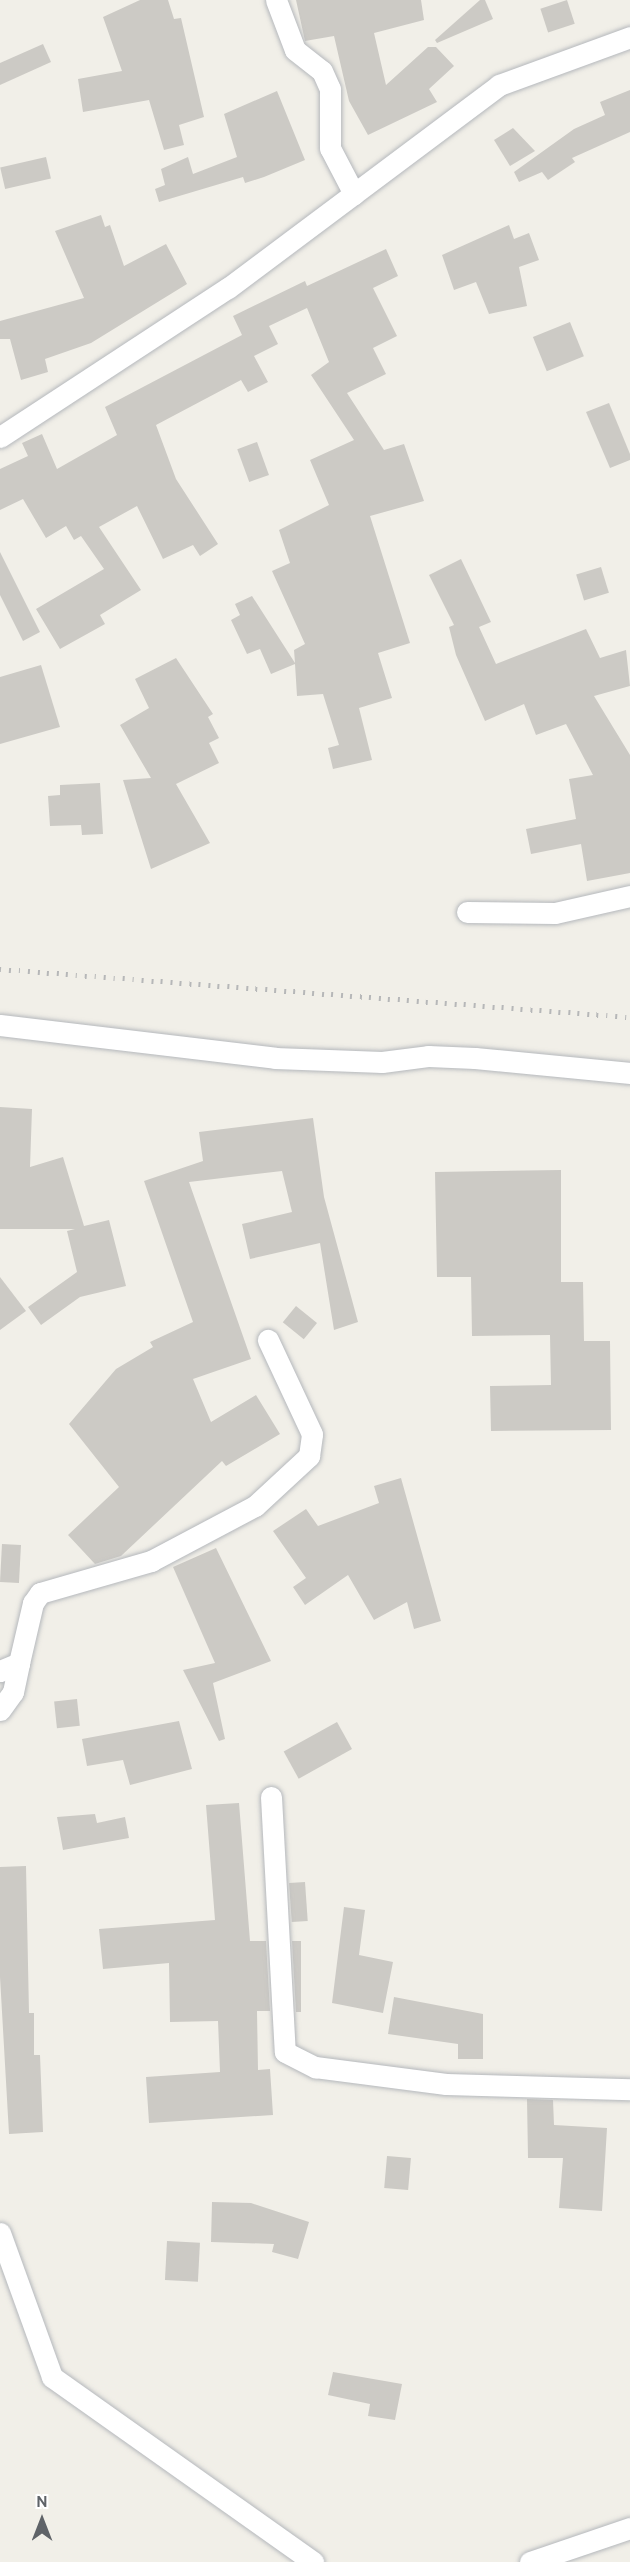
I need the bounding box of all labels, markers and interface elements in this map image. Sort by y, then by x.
north arrow [12,2490,72,2550]
text: N [36,2492,48,2511]

